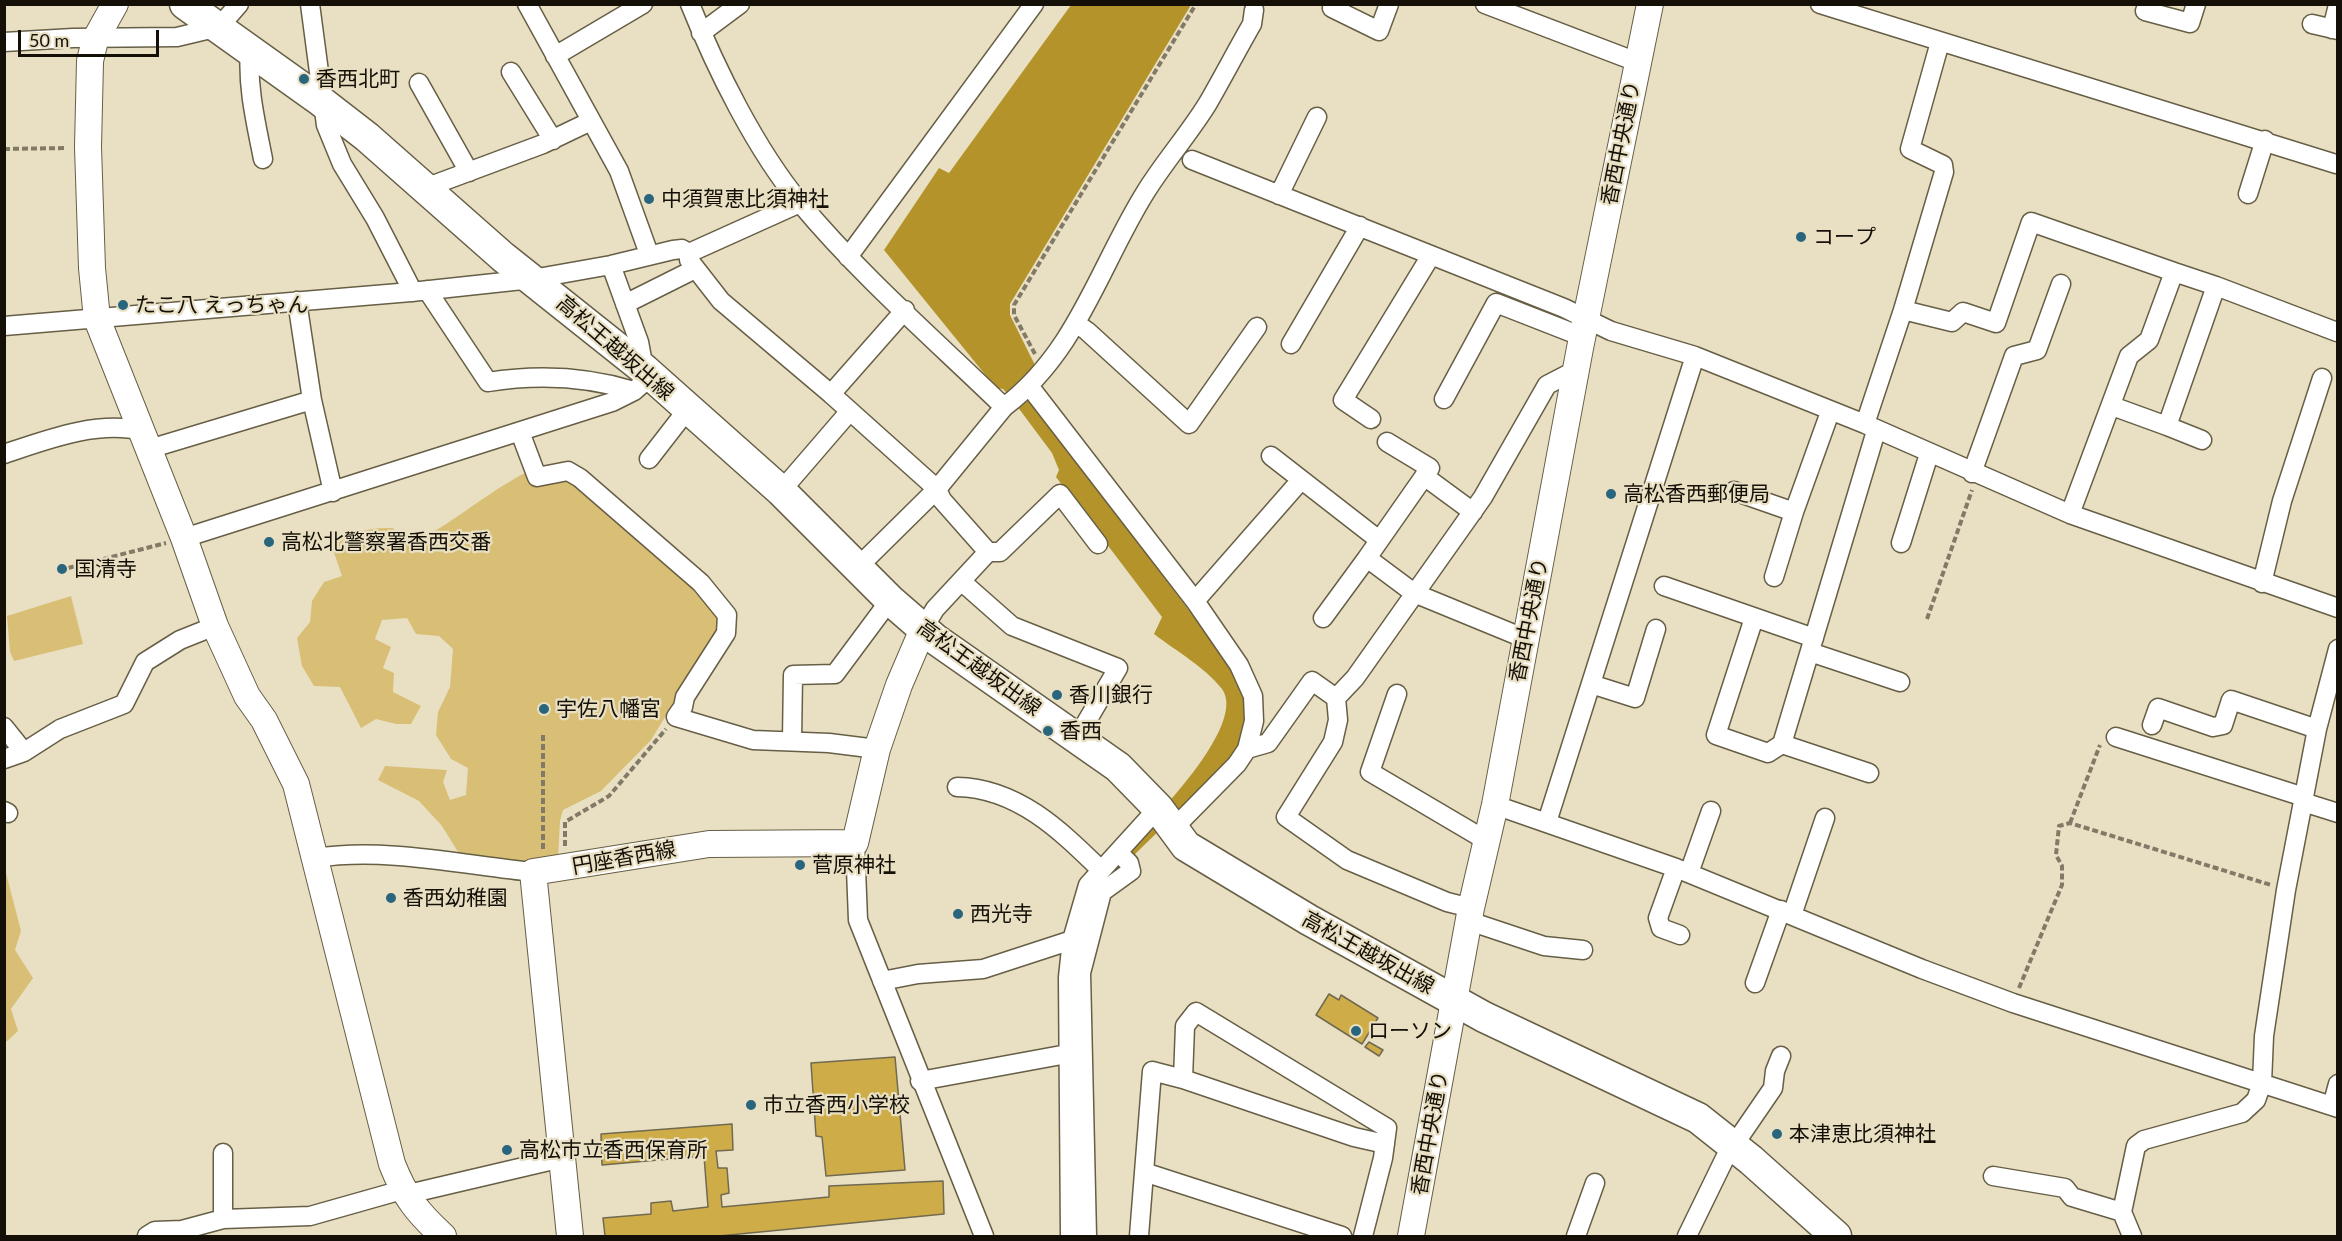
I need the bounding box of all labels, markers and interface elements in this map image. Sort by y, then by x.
scale bar [21,18,162,56]
text: 50 m [29,29,69,51]
place label: 香西北町 [316,66,400,92]
marker: 香西北町 [297,72,311,86]
street label: 香西中央通り [1597,79,1645,207]
place label: 中須賀恵比須神社 [661,186,829,212]
marker: 中須賀恵比須神社 [642,192,656,206]
place label: コープ [1813,224,1876,250]
marker: コープ [1794,230,1808,244]
street label: 高松王越坂出線 [551,290,679,406]
place label: たこ八 えっちゃん [135,292,308,318]
marker: たこ八 えっちゃん [116,298,130,312]
place label: 高松香西郵便局 [1623,481,1770,507]
marker: 高松香西郵便局 [1604,487,1618,501]
place label: 高松北警察署香西交番 [281,529,491,555]
marker: 高松北警察署香西交番 [262,535,276,549]
place label: 国清寺 [74,556,137,582]
street label: 香西中央通り [1505,556,1553,684]
marker: 国清寺 [55,562,69,576]
street label: 高松王越坂出線 [912,615,1046,721]
place label: 香川銀行 [1069,682,1153,708]
marker: 香川銀行 [1050,688,1064,702]
place label: 宇佐八幡宮 [556,696,661,722]
marker: 宇佐八幡宮 [537,702,551,716]
place label: 香西 [1060,718,1102,744]
marker: 香西 [1041,724,1055,738]
street label: 円座香西線 [570,836,678,880]
place label: 菅原神社 [812,852,896,878]
marker: 菅原神社 [793,858,807,872]
place label: 香西幼稚園 [403,885,508,911]
marker: 香西幼稚園 [384,891,398,905]
place label: 西光寺 [970,901,1033,927]
street label: 高松王越坂出線 [1298,906,1438,1000]
marker: 西光寺 [951,907,965,921]
place label: ローソン [1368,1018,1452,1044]
marker: ローソン [1349,1024,1363,1038]
street label: 香西中央通り [1407,1069,1453,1197]
place label: 市立香西小学校 [763,1092,910,1118]
marker: 市立香西小学校 [744,1098,758,1112]
place label: 本津恵比須神社 [1789,1121,1936,1147]
marker: 本津恵比須神社 [1770,1127,1784,1141]
place label: 高松市立香西保育所 [519,1137,708,1163]
marker: 高松市立香西保育所 [500,1143,514,1157]

